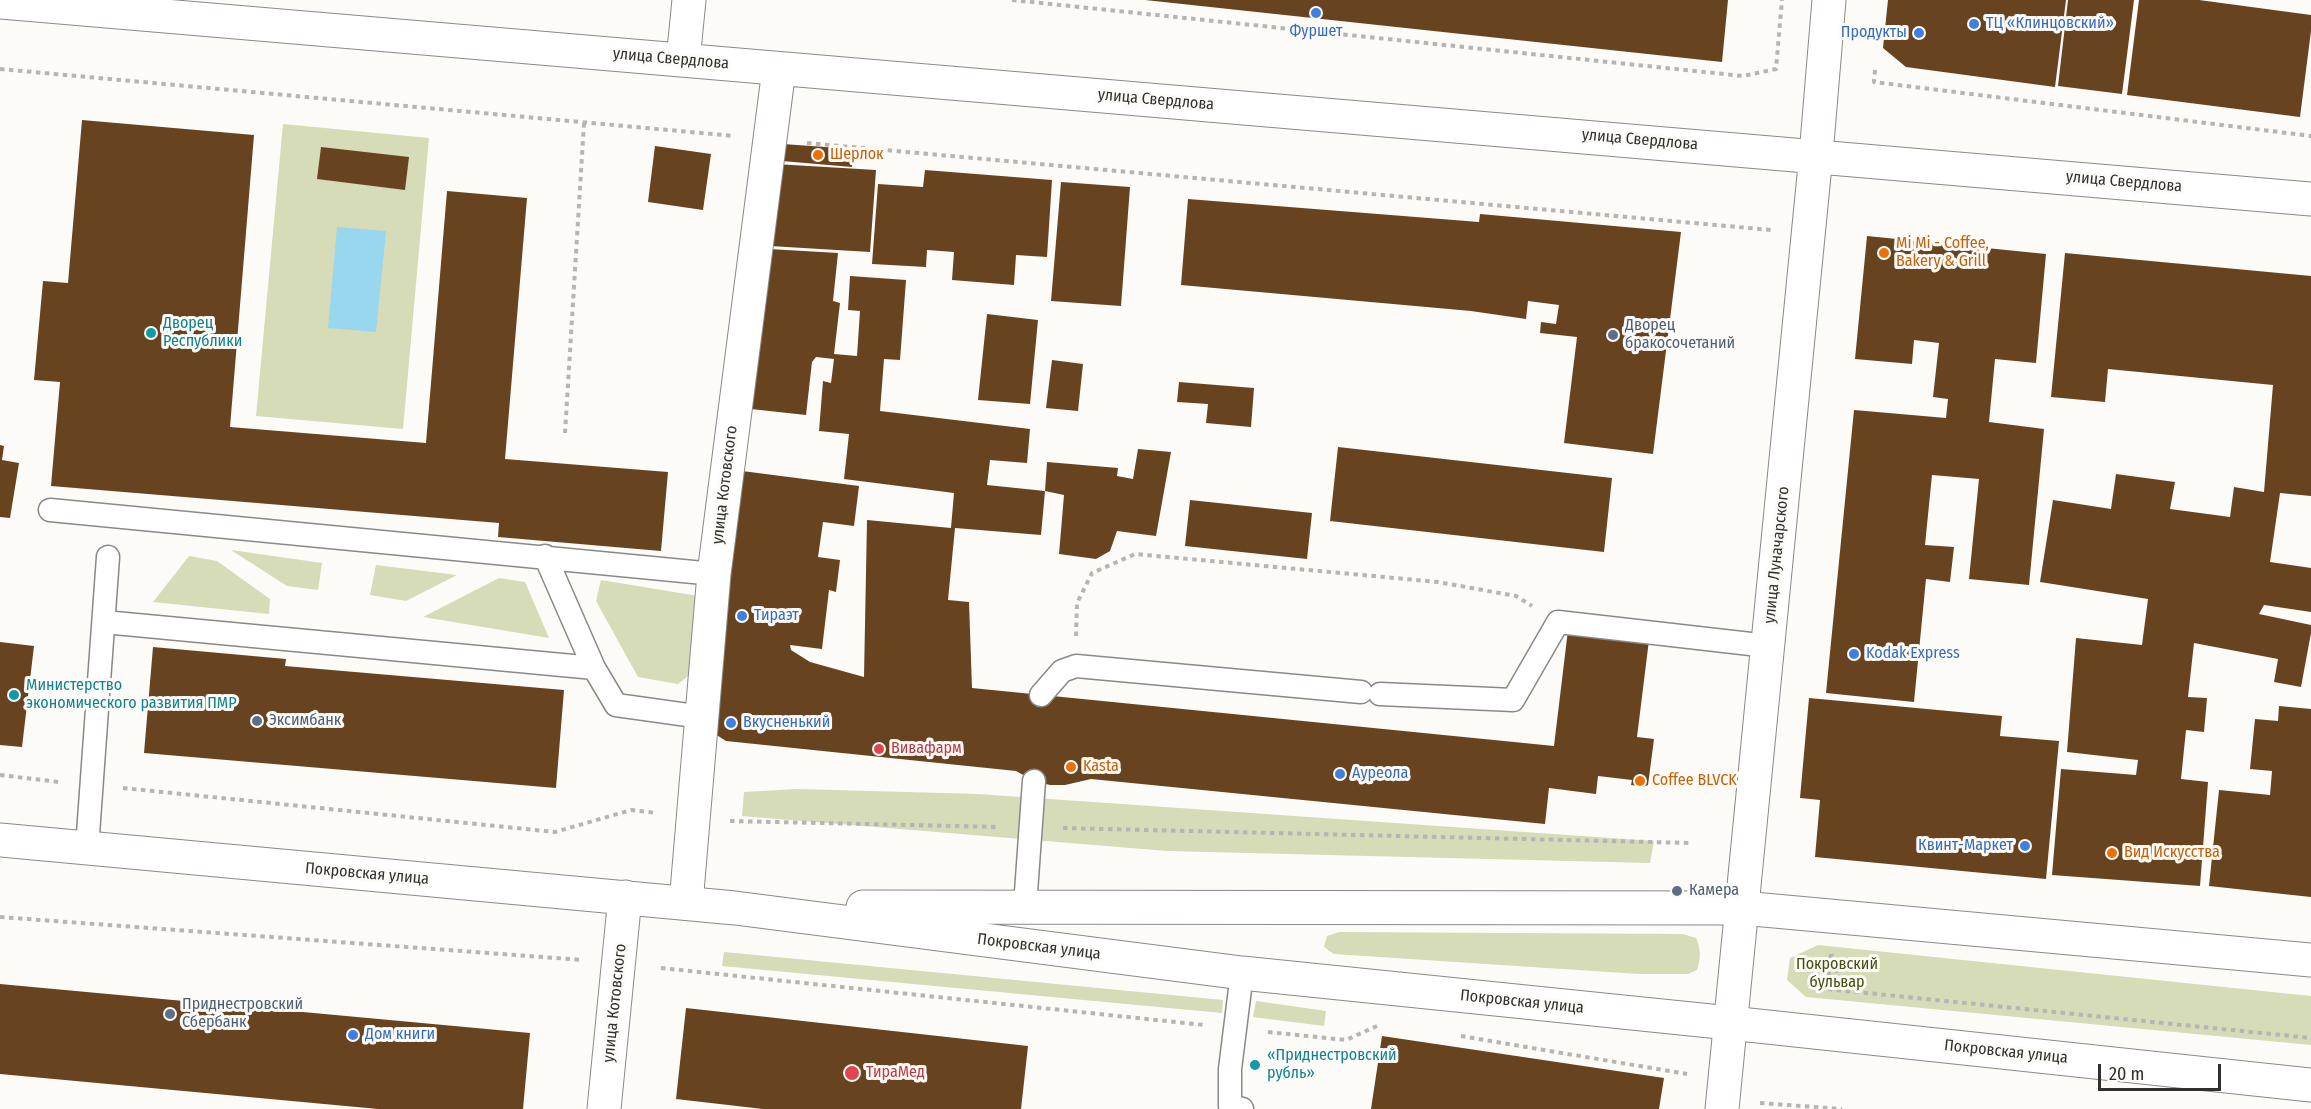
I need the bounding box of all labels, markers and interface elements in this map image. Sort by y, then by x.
marker: Фуршет [1309,6,1323,20]
place label: ТЦ «Клинцовский» [1986,14,2114,34]
marker: ТЦ «Клинцовский» [1967,17,1981,31]
place label: Фуршет [1290,22,1342,42]
place label: Продукты [1841,23,1907,43]
marker: Продукты [1912,26,1926,40]
street label: улица Свердлова [612,44,730,74]
street label: улица Свердлова [1097,85,1215,115]
street label: улица Свердлова [1581,125,1699,155]
place label: Шерлок [830,145,884,165]
marker: Шерлок [811,148,825,162]
street label: улица Свердлова [2065,167,2183,197]
place label: Mi Mi - Coffee, Bakery & Grill [1896,234,1989,272]
marker: Mi Mi - Coffee, Bakery & Grill [1877,246,1891,260]
place label: Дворец Республики [163,314,242,352]
place label: Дворец бракосочетаний [1625,316,1735,354]
marker: Дворец Республики [144,326,158,340]
marker: Дворец бракосочетаний [1606,328,1620,342]
street label: улица Котовского [708,425,742,545]
street label: улица Луначарского [1760,485,1794,625]
place label: Тираэт [754,606,799,626]
marker: Тираэт [735,609,749,623]
place label: Kodak Express [1866,644,1960,664]
marker: Kodak Express [1847,647,1861,661]
place label: Министерство экономического развития ПМР [26,676,237,714]
marker: Министерство экономического развития ПМР [7,688,21,702]
place label: Эксимбанк [269,711,341,731]
place label: Вкусненький [743,713,830,733]
marker: Эксимбанк [250,714,264,728]
marker: Вкусненький [724,716,738,730]
place label: Вивафарм [891,739,962,759]
marker: Вивафарм [872,742,886,756]
place label: Kasta [1083,757,1119,777]
marker: Kasta [1064,760,1078,774]
place label: Ауреола [1352,764,1408,784]
marker: Ауреола [1333,767,1347,781]
place label: Coffee BLVCK [1652,771,1737,791]
marker: Coffee BLVCK [1633,774,1647,788]
place label: Квинт-Маркет [1918,836,2013,856]
marker: Квинт-Маркет [2018,839,2032,853]
place label: Вид Искусства [2124,843,2220,863]
marker: Вид Искусства [2105,846,2119,860]
street label: Покровская улица [304,859,430,889]
place label: Камера [1689,881,1739,901]
marker: Камера [1670,884,1684,898]
street label: Покровская улица [976,930,1102,964]
street label: улица Котовского [599,943,631,1063]
park label: Покровский бульвар [1796,955,1878,993]
street label: Покровская улица [1459,986,1585,1018]
place label: Приднестровский Сбербанк [182,995,303,1033]
marker: Приднестровский Сбербанк [163,1007,177,1021]
place label: Дом книги [365,1025,435,1045]
marker: Дом книги [346,1028,360,1042]
street label: Покровская улица [1943,1036,2069,1068]
place label: «Приднестровский рубль» [1267,1046,1397,1084]
scale bar [2101,1052,2224,1090]
marker: «Приднестровский рубль» [1248,1058,1262,1072]
place label: ТираМед [866,1063,925,1083]
text: 20 m [2109,1063,2144,1085]
marker: ТираМед [843,1064,861,1082]

